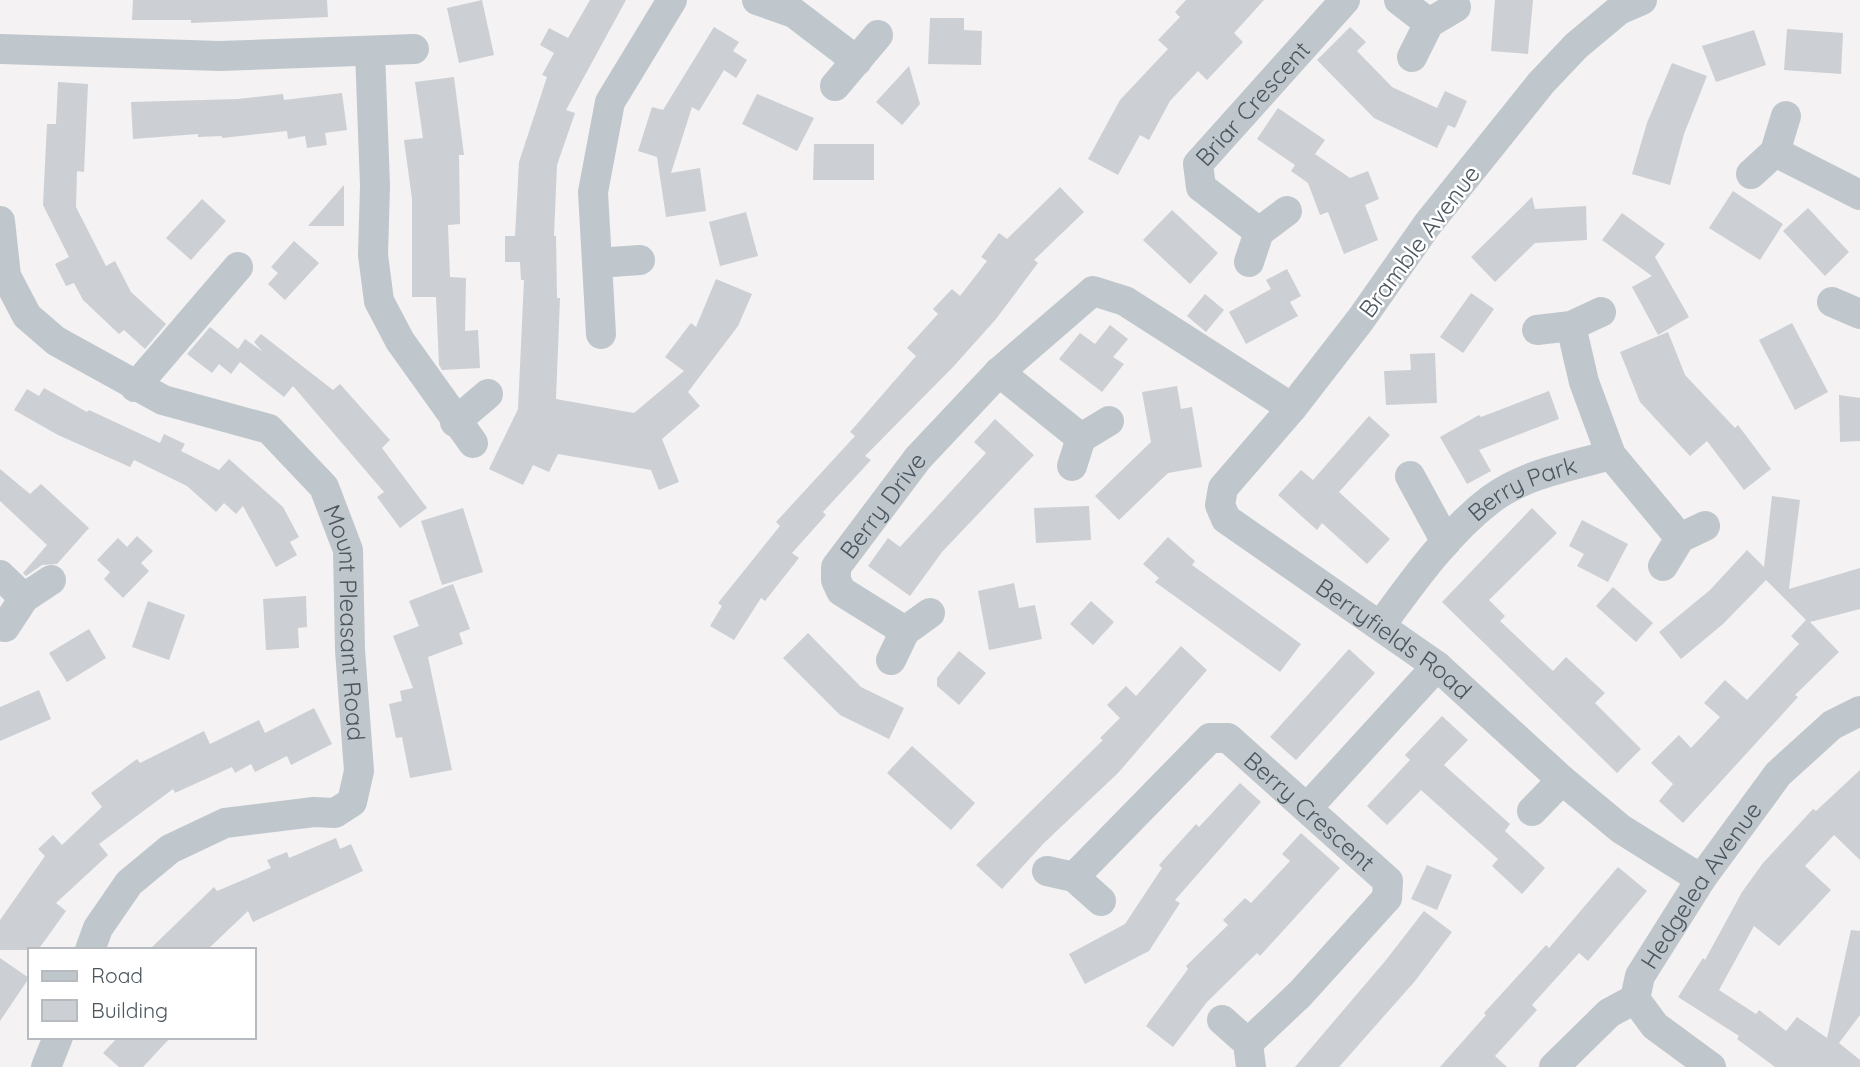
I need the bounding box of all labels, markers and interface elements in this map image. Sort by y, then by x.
street label: Briar Crescent [1189,35,1316,172]
street label: Bramble Avenue [1352,159,1486,323]
street label: Berry Drive [833,446,932,564]
street label: Berry Park [1461,449,1580,527]
street label: Mount Pleasant Road [317,500,372,742]
street label: Berryfields Road [1310,571,1478,705]
street label: Berry Crescent [1238,745,1381,877]
street label: Hedgelea Avenue [1634,795,1768,974]
legend [28,948,256,1039]
text: Road [91,962,143,988]
text: Building [91,997,168,1023]

